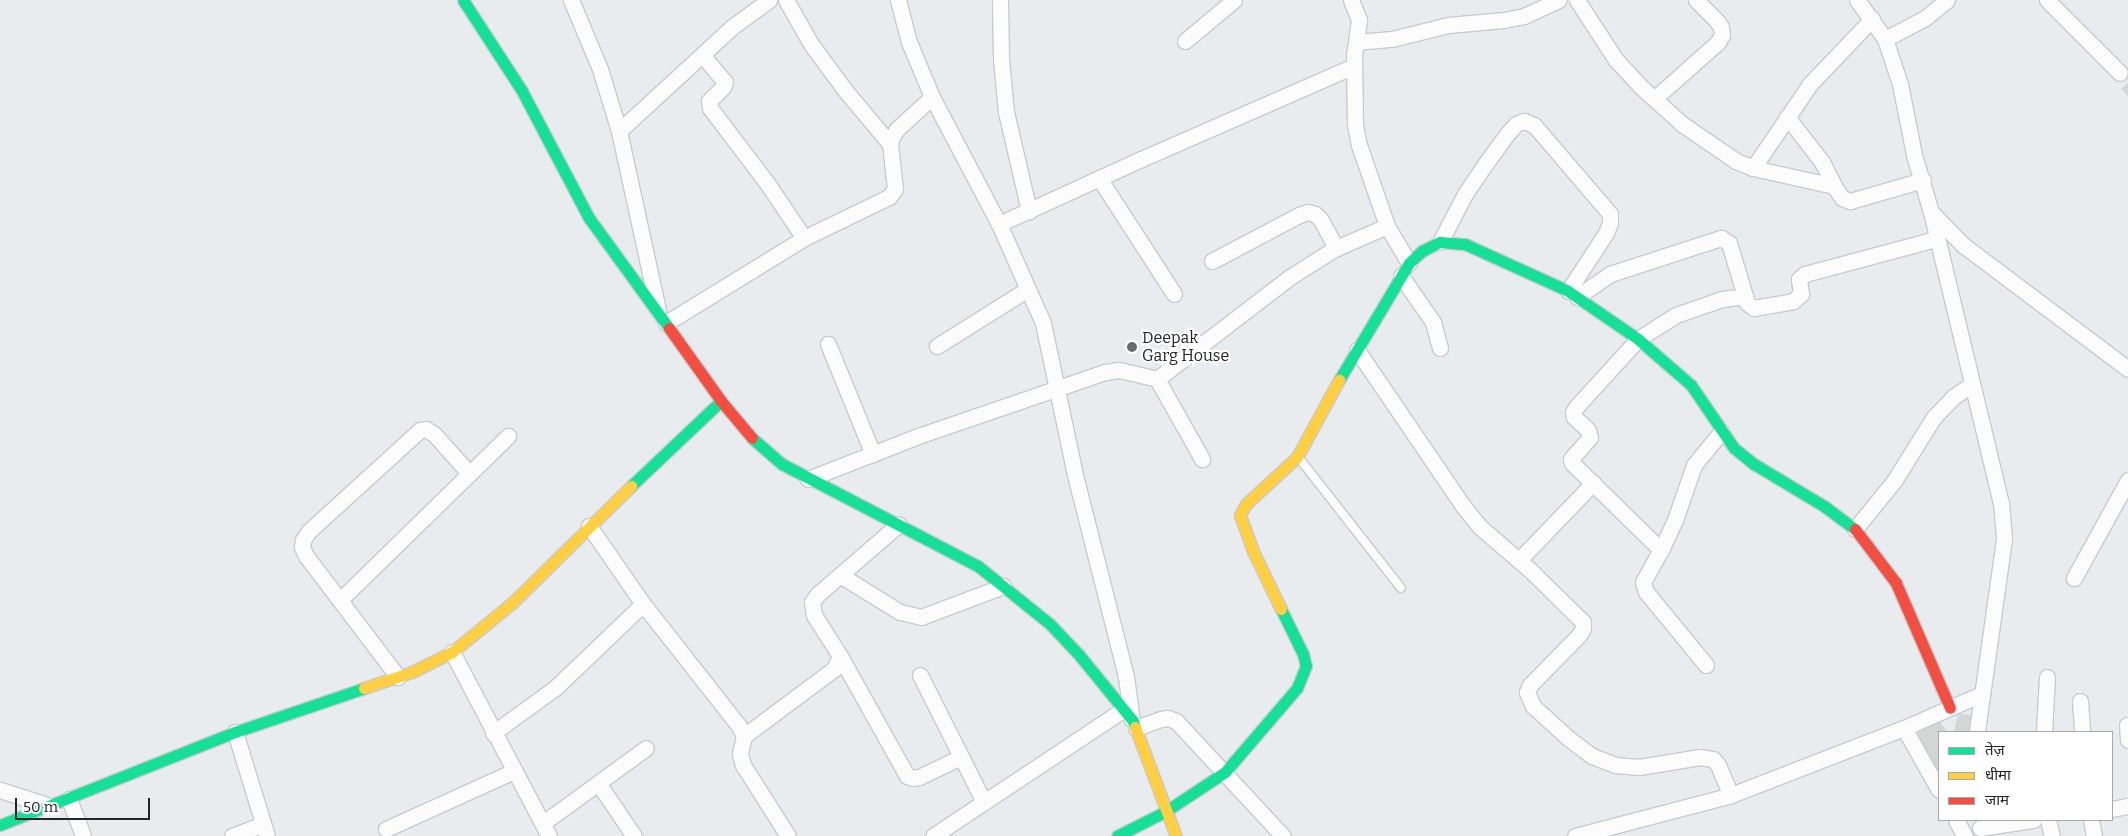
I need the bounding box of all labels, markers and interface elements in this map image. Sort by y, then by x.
place label: Deepak Garg House [1142,328,1229,366]
marker: Deepak Garg House [1126,341,1138,353]
legend [1938,731,2113,821]
text: तेज़ [1985,741,2005,759]
text: धीमा [1985,766,2011,784]
scale bar [18,788,152,820]
text: जाम [1985,791,2009,809]
text: 50 m [23,798,58,816]

